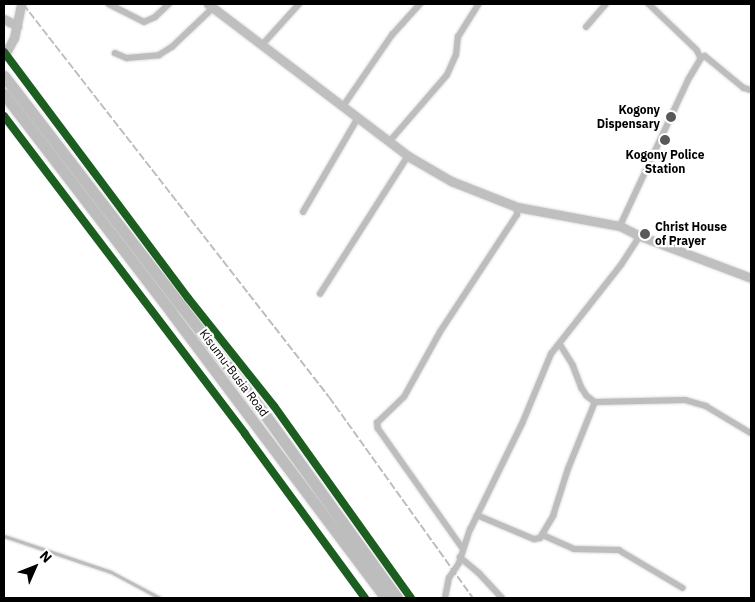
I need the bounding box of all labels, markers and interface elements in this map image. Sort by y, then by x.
place label: Kogony Dispensary [597,103,660,131]
marker: Kogony Dispensary [664,110,678,124]
marker: Kogony Police Station [659,134,671,146]
place label: Kogony Police Station [626,148,704,176]
place label: Christ House of Prayer [655,220,727,248]
marker: Christ House of Prayer [639,228,651,240]
street label: Kisumu-Busia Road [196,326,272,420]
north arrow [10,542,60,592]
text: N [36,547,56,566]

